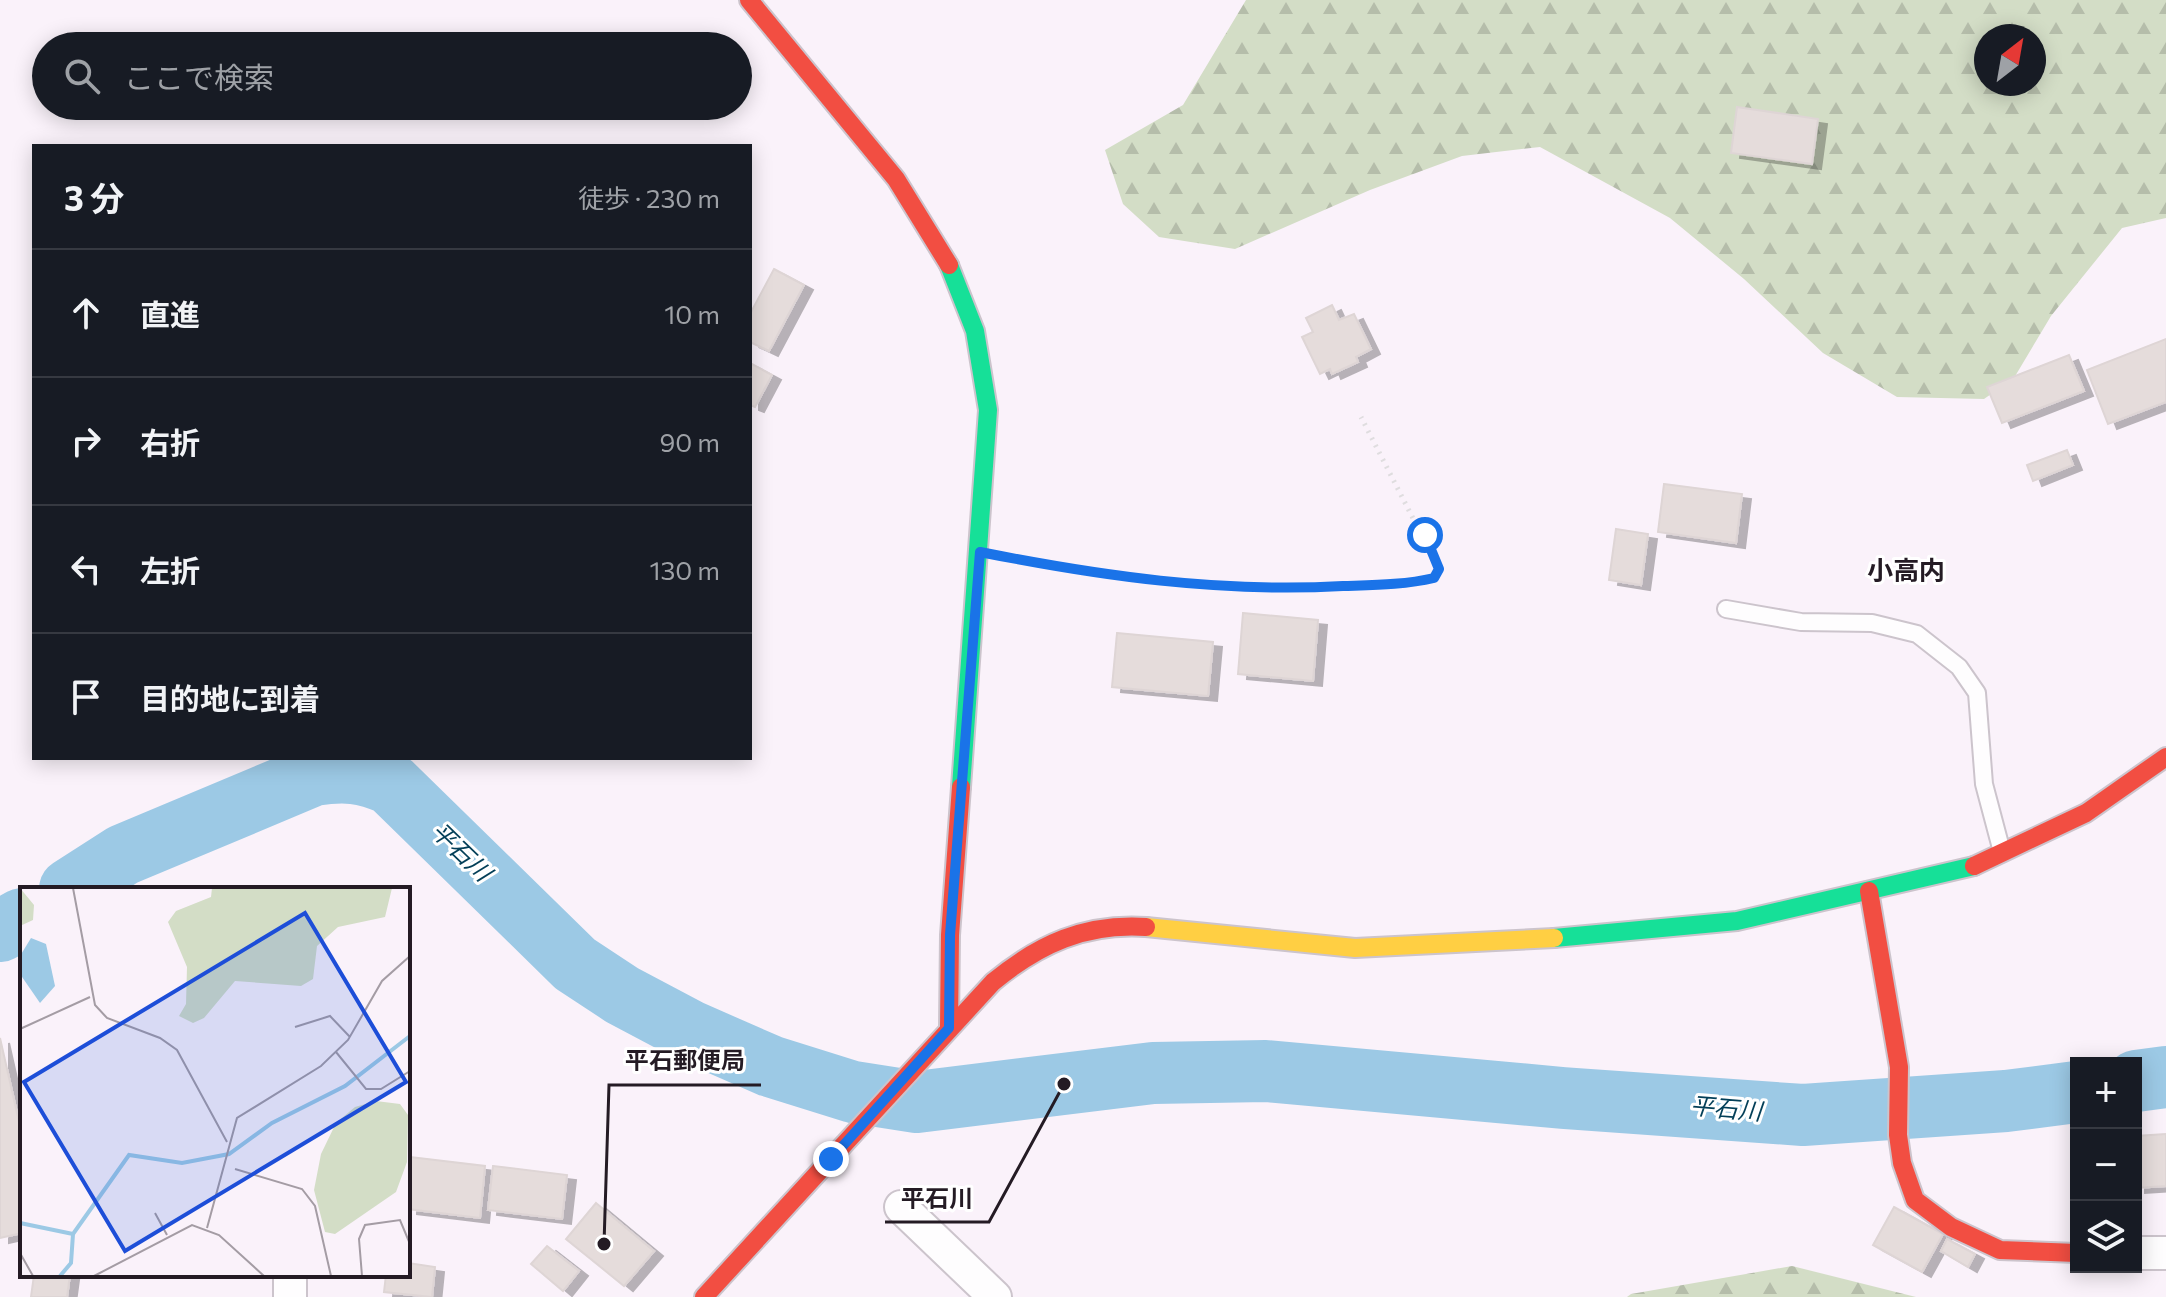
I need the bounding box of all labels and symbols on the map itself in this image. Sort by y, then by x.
north arrow [1974,24,2046,96]
route start [1407,517,1443,553]
district label: 小高内 [1867,554,1945,585]
water label: 平石川 [426,815,500,888]
inset map [20,887,410,1277]
callout: 平石郵便局 [609,1037,761,1085]
text: 平石郵便局 [625,1045,745,1074]
water label: 平石川 [1689,1090,1766,1125]
route end [813,1141,849,1177]
callout: 平石川 [885,1174,989,1222]
text: 平石川 [901,1183,973,1212]

